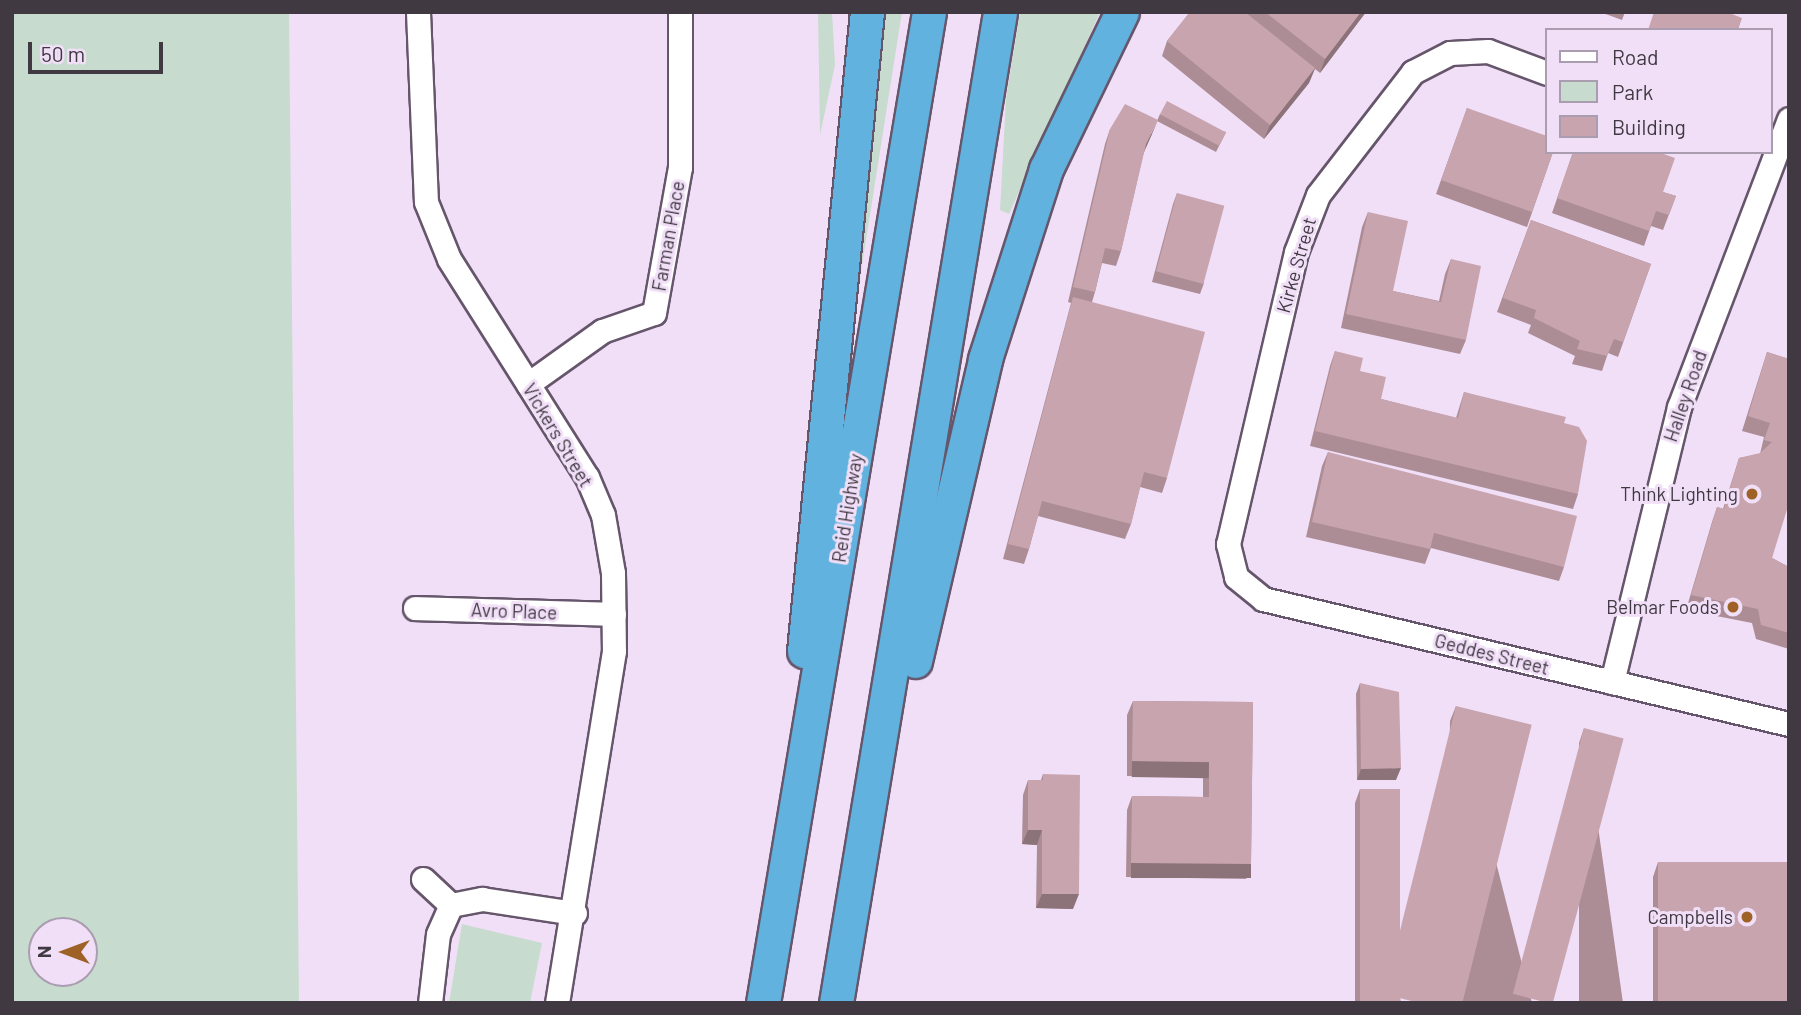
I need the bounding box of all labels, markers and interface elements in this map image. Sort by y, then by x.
scale bar [32,28,166,72]
legend [1546,28,1773,154]
text: 50 m [41,41,85,66]
text: Road [1612,44,1658,69]
text: Park [1612,79,1653,104]
text: Building [1612,114,1686,139]
street label: Farman Place [647,179,689,293]
street label: Kirke Street [1271,215,1321,315]
street label: Halley Road [1659,347,1711,445]
street label: Vickers Street [518,379,598,491]
street label: Reid Highway [827,452,867,564]
place label: Think Lighting [1620,483,1738,505]
marker: Think Lighting [1744,486,1760,502]
place label: Belmar Foods [1606,596,1719,618]
street label: Avro Place [470,598,558,624]
marker: Belmar Foods [1725,599,1741,615]
street label: Geddes Street [1432,629,1552,679]
place label: Campbells [1647,906,1733,928]
marker: Campbells [1739,909,1755,925]
north arrow [28,917,98,987]
text: N [32,946,55,958]

